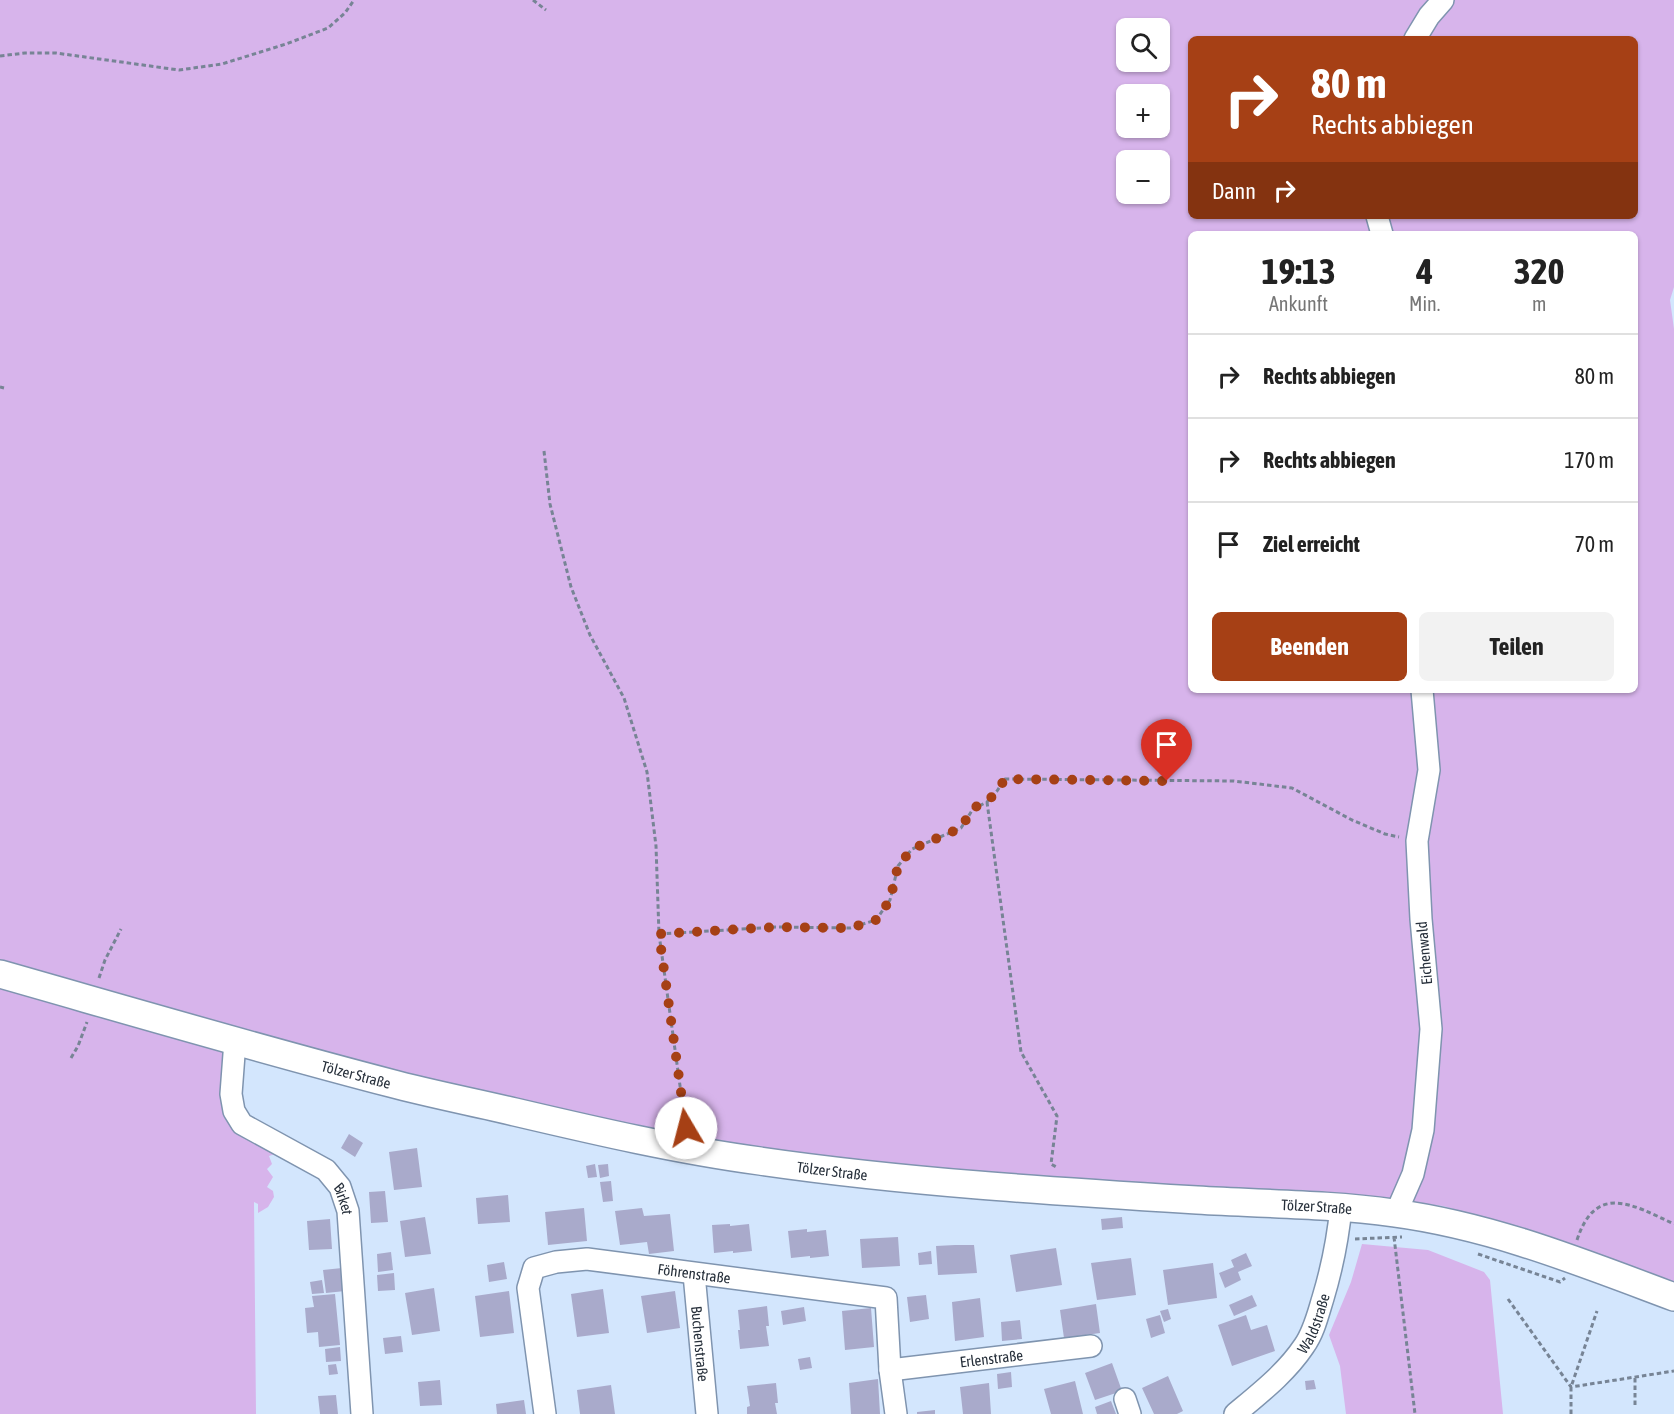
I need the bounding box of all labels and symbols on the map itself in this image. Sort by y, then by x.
pin [1141,719,1192,781]
street label: Eichenwald [1413,921,1435,985]
street label: Tölzer Straße [320,1057,393,1091]
position arrow [654,1096,718,1160]
street label: Tölzer Straße [796,1158,869,1183]
street label: Birket [331,1179,357,1215]
street label: Tölzer Straße [1281,1195,1353,1217]
street label: Föhrenstraße [657,1260,732,1286]
street label: Waldstraße [1293,1291,1332,1356]
street label: Buchenstraße [688,1305,712,1382]
street label: Erlenstraße [959,1346,1024,1370]

